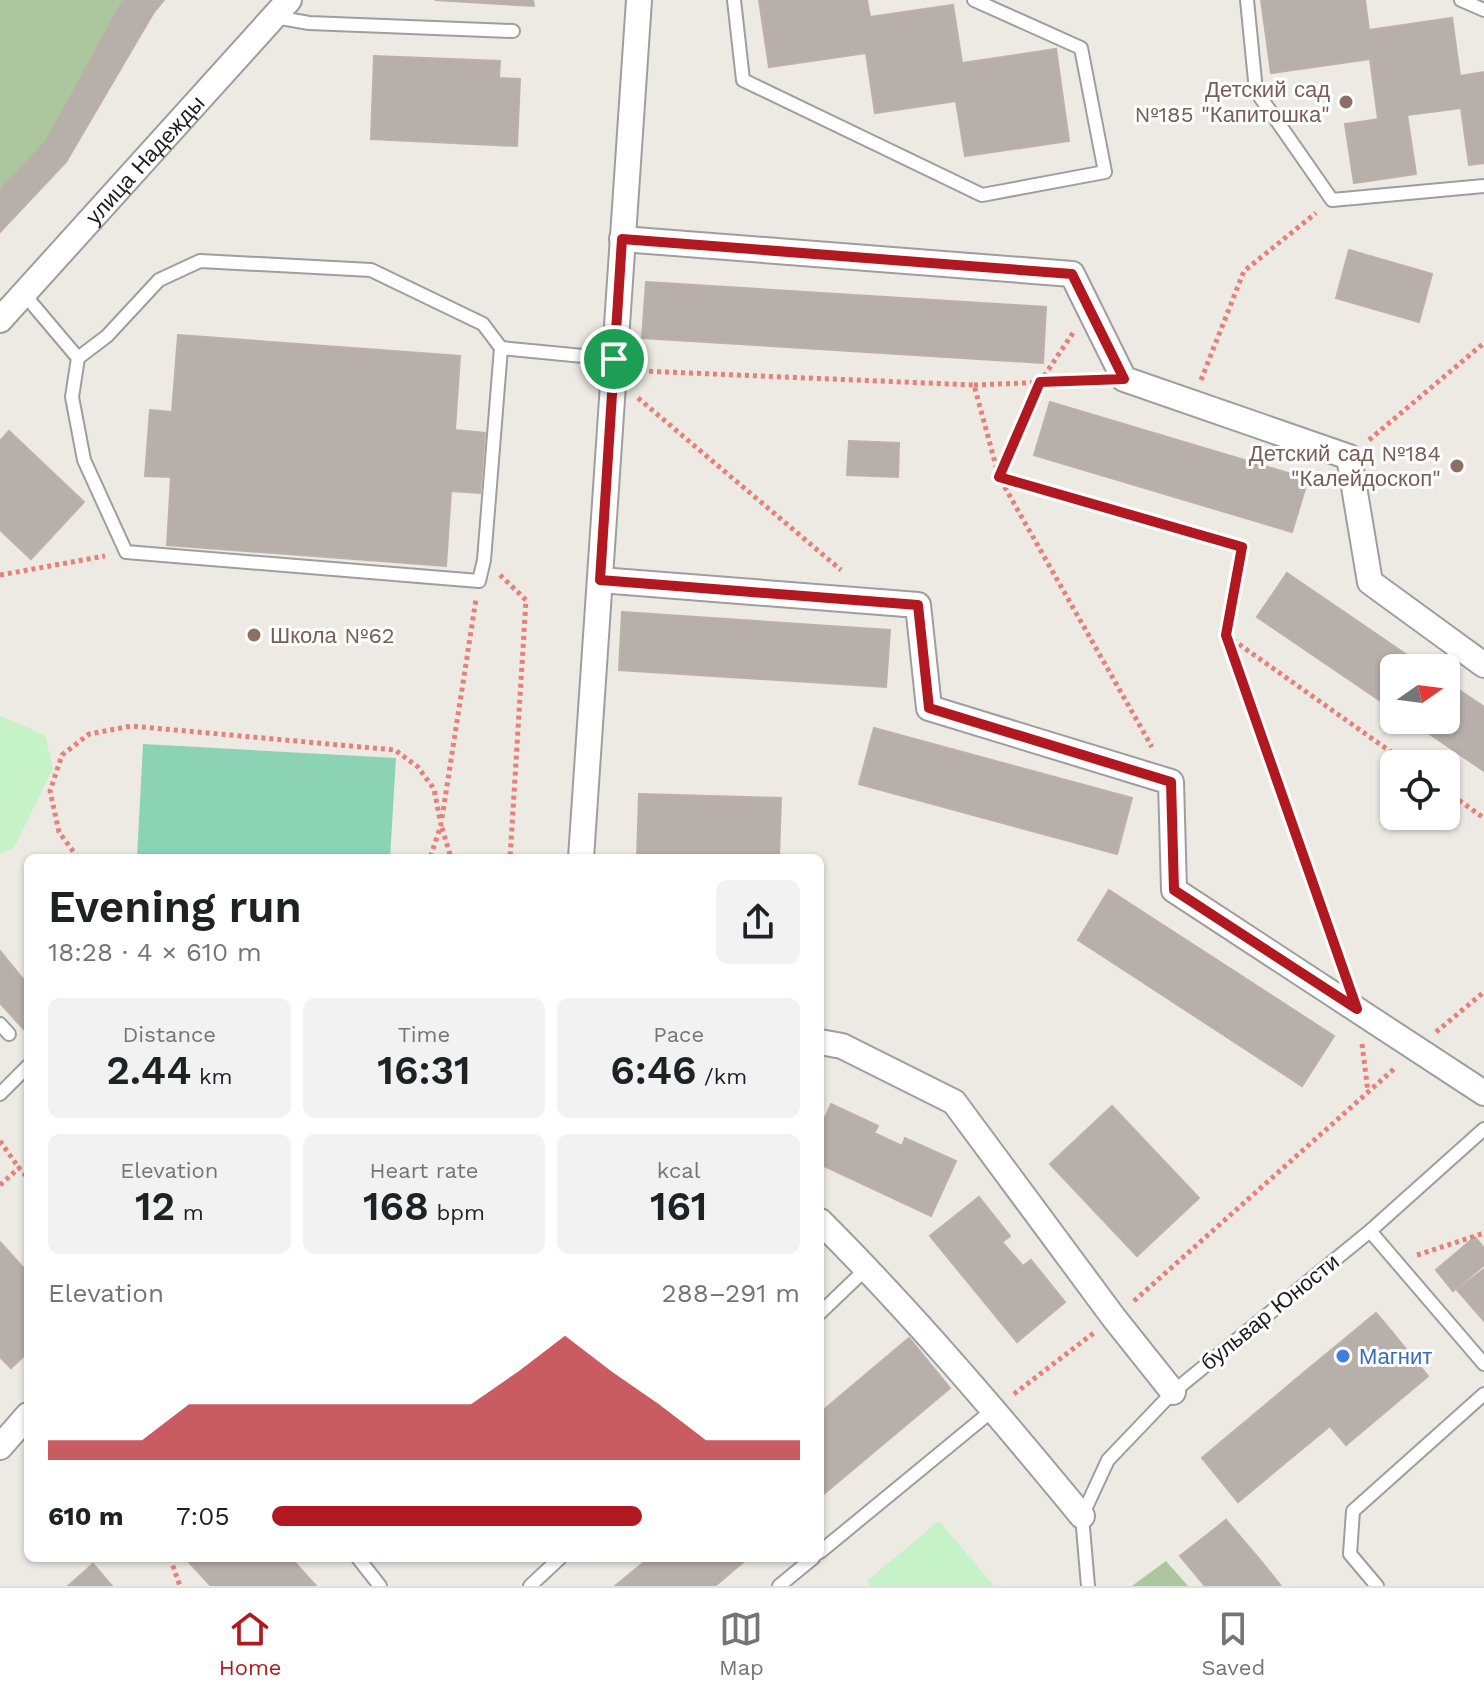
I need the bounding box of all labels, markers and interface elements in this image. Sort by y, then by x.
place label: Детский сад №185 "Капитошка" [1134,77,1330,127]
street label: улица Надежды [80,90,209,229]
marker: Детский сад №185 "Капитошка" [1337,93,1355,111]
pin [580,325,648,393]
icon: arrive [592,337,636,381]
place label: Детский сад №184 "Калейдоскоп" [1249,441,1441,491]
marker: Детский сад №184 "Калейдоскоп" [1448,457,1466,475]
place label: Школа №62 [270,623,395,648]
marker: Школа №62 [245,626,263,644]
north arrow [1380,654,1460,734]
map controls [1380,654,1460,830]
button: locate [1380,750,1460,830]
button: share [716,880,800,964]
text: Evening run [48,881,302,933]
text: 18:28 · 4 × 610 m [48,937,262,967]
text: Distance [123,1022,216,1047]
text: Time [398,1022,450,1047]
text: Pace [653,1022,704,1047]
text: 2.44 [106,1047,191,1094]
text: 16:31 [377,1047,471,1094]
text: 6:46 [610,1047,697,1094]
text: km [191,1064,232,1089]
text: /km [697,1064,747,1089]
text: Elevation [120,1158,218,1183]
text: Heart rate [370,1158,478,1183]
text: kcal [657,1158,700,1183]
text: 12 [135,1183,175,1230]
text: 168 [363,1183,429,1230]
text: 161 [650,1183,707,1230]
text: m [175,1200,204,1225]
text: bpm [429,1200,485,1225]
street label: бульвар Юности [1196,1249,1344,1375]
text: Elevation [48,1278,164,1308]
text: 288–291 m [662,1278,800,1308]
place label: Магнит [1359,1344,1432,1369]
marker: Магнит [1334,1347,1352,1365]
text: 610 m [48,1501,123,1531]
text: 7:05 [176,1501,230,1531]
tab: Home [219,1607,282,1680]
tab: Map [719,1607,764,1680]
tab: Saved [1201,1607,1265,1680]

